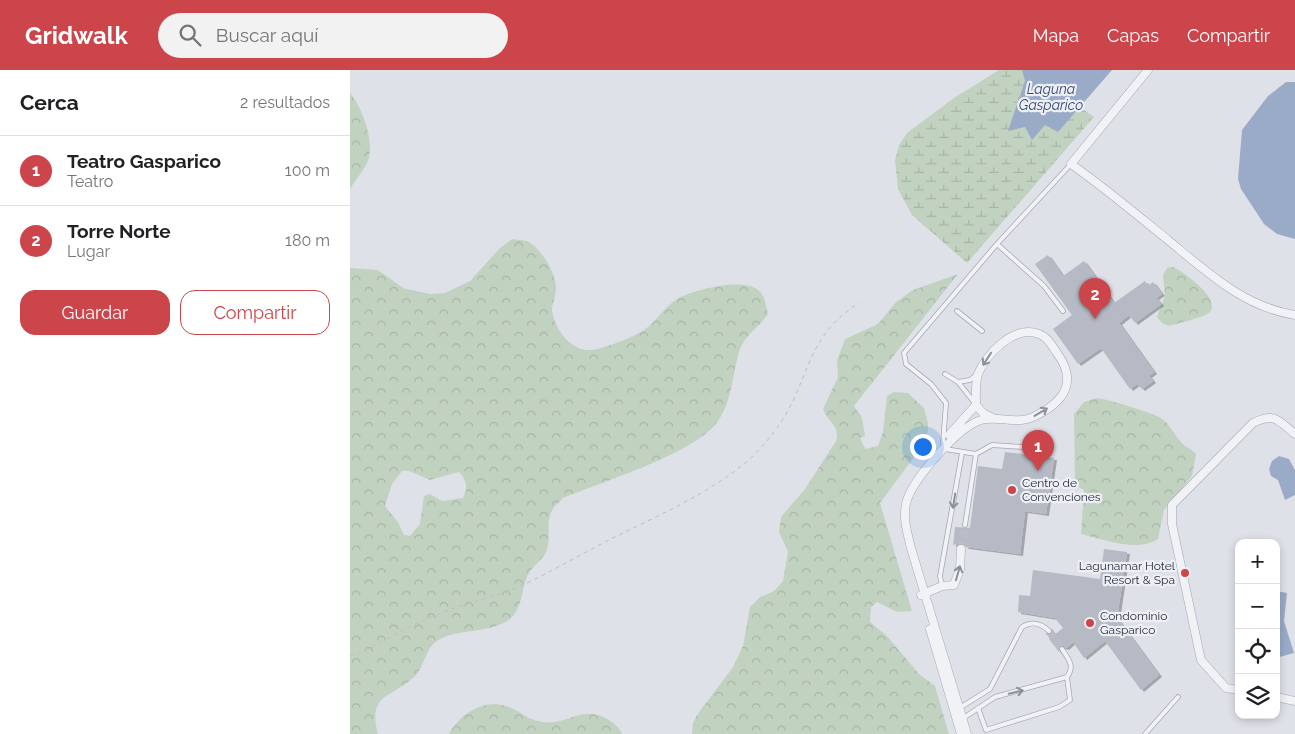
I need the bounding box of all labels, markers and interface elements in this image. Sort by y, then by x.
search box [158,13,508,58]
text: Gridwalk [25,21,128,50]
icon: search [176,21,204,49]
text: Buscar aquí [216,24,318,46]
text: Mapa [1033,25,1079,46]
text: Capas [1107,25,1159,46]
text: Compartir [1187,25,1270,46]
water label: Laguna Gasparico [1019,81,1083,113]
text: Cerca [20,90,79,115]
text: 2 resultados [240,93,330,112]
text: Teatro Gasparico [67,150,221,172]
text: 1 [32,161,40,180]
text: 100 m [285,161,330,180]
text: Teatro [67,172,113,191]
text: Torre Norte [67,220,171,242]
text: 2 [31,231,41,250]
text: 180 m [285,231,330,250]
text: Lugar [67,242,110,261]
pin: 2 [1079,278,1111,319]
button: Guardar [20,290,170,335]
button: Compartir [180,290,330,335]
one-way arrow [982,352,993,366]
one-way arrow [1034,407,1048,417]
pin: 1 [1022,430,1054,471]
your location [910,434,936,460]
place label: Centro de Convenciones [1022,476,1101,504]
marker: Centro de Convenciones [1006,484,1018,496]
one-way arrow [949,493,959,509]
map controls [1235,539,1280,719]
button: + [1235,539,1280,584]
place label: Lagunamar Hotel Resort & Spa [1079,559,1176,587]
one-way arrow [953,565,963,581]
marker: Lagunamar Hotel Resort & Spa [1179,567,1191,579]
button: − [1235,584,1280,629]
place label: Condominio Gasparico [1100,609,1167,637]
marker: Condominio Gasparico [1084,617,1096,629]
button: locate [1235,629,1280,674]
button: layers [1235,674,1280,719]
one-way arrow [1007,687,1023,696]

